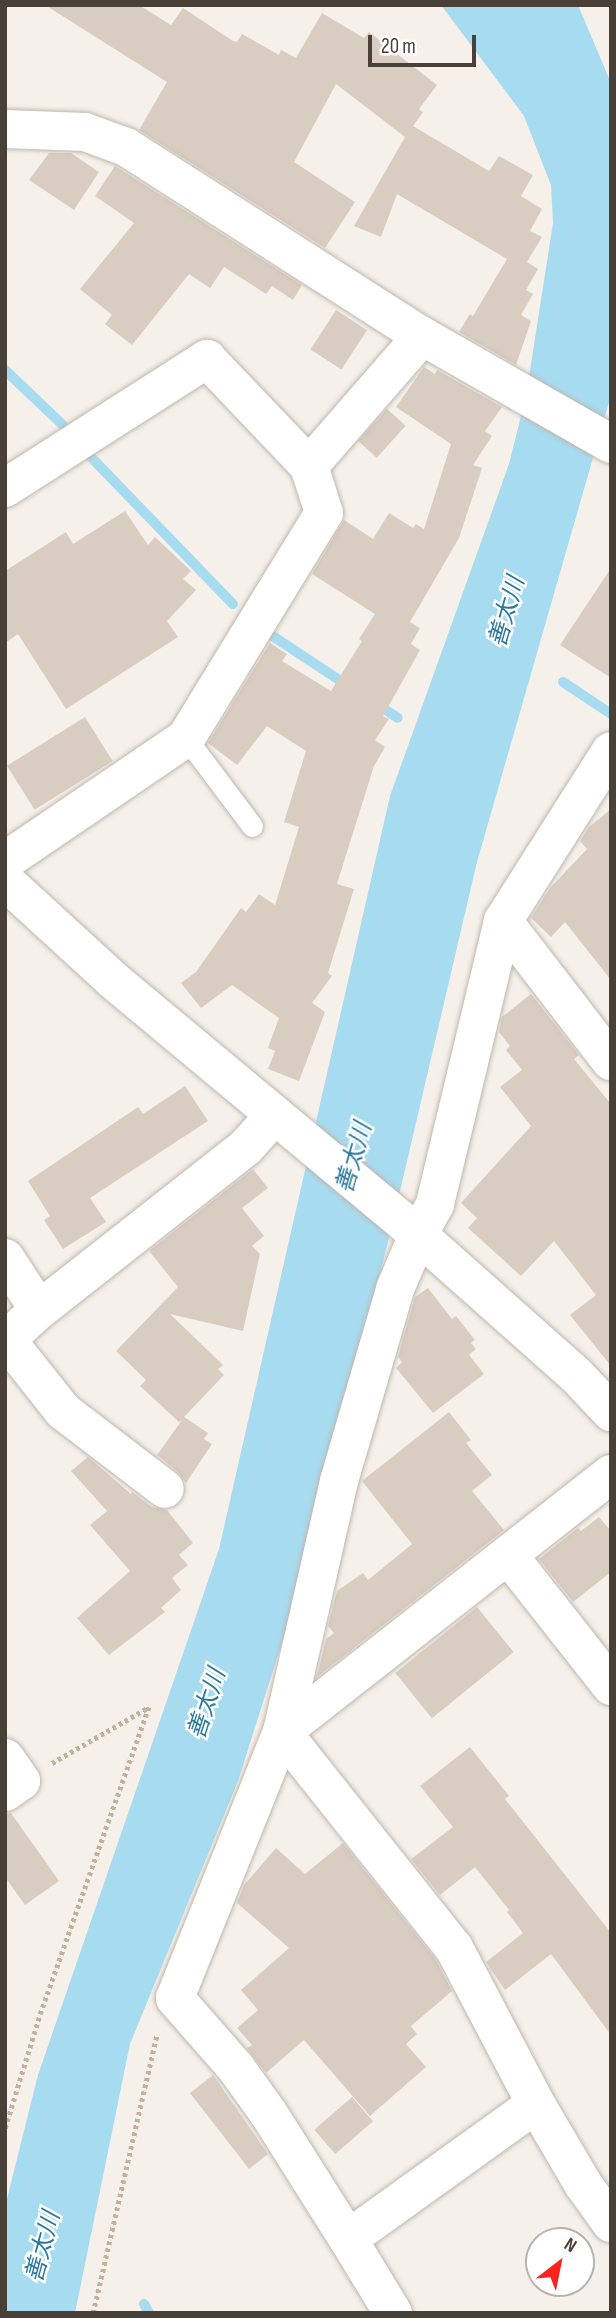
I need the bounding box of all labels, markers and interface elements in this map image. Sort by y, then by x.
scale bar [371,21,480,65]
text: 20 m [381,34,416,59]
water label: 善太川 [483,573,531,651]
water label: 善太川 [330,1119,378,1197]
water label: 善太川 [182,1665,232,1743]
water label: 善太川 [20,2208,66,2286]
north arrow [525,2227,595,2297]
text: N [560,2233,581,2258]

